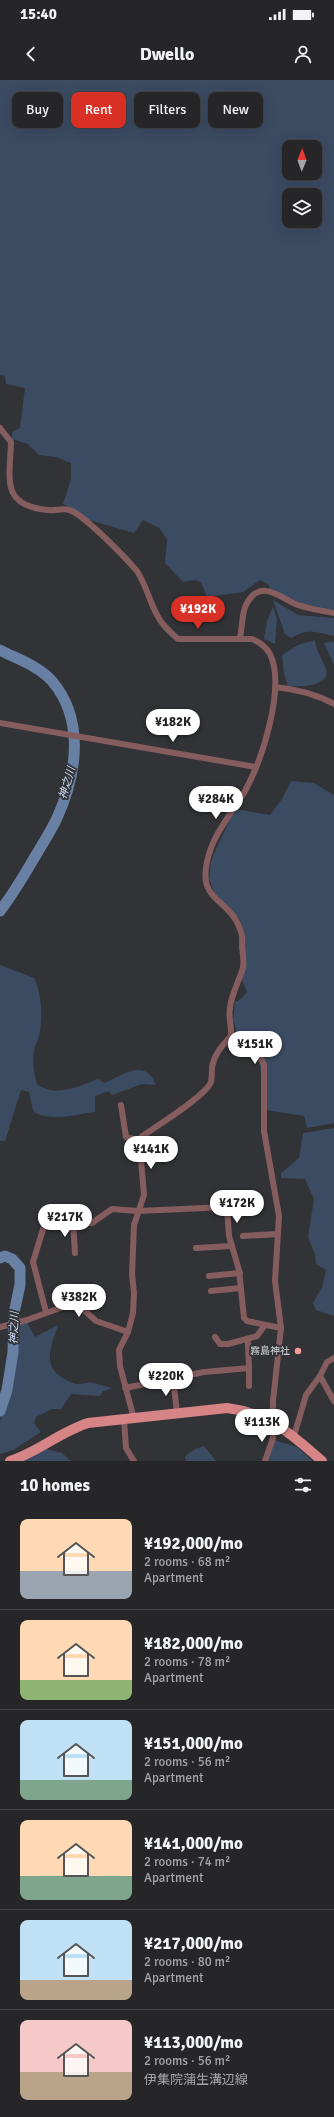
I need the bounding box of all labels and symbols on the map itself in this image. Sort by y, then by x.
north arrow [282,140,322,180]
pin: ¥192K [170,596,226,630]
pin: ¥182K [145,709,201,743]
water label: 神之川 [56,764,78,801]
pin: ¥284K [188,786,244,820]
pin: ¥151K [227,1031,283,1065]
pin: ¥141K [123,1136,179,1170]
pin: ¥172K [209,1190,265,1224]
pin: ¥217K [37,1204,93,1238]
pin: ¥382K [51,1284,107,1318]
water label: 神之川 [7,1310,21,1345]
place label: 霧島神社 [250,1345,290,1357]
marker: 霧島神社 [293,1346,303,1356]
pin: ¥220K [138,1363,194,1397]
pin: ¥113K [234,1409,290,1443]

